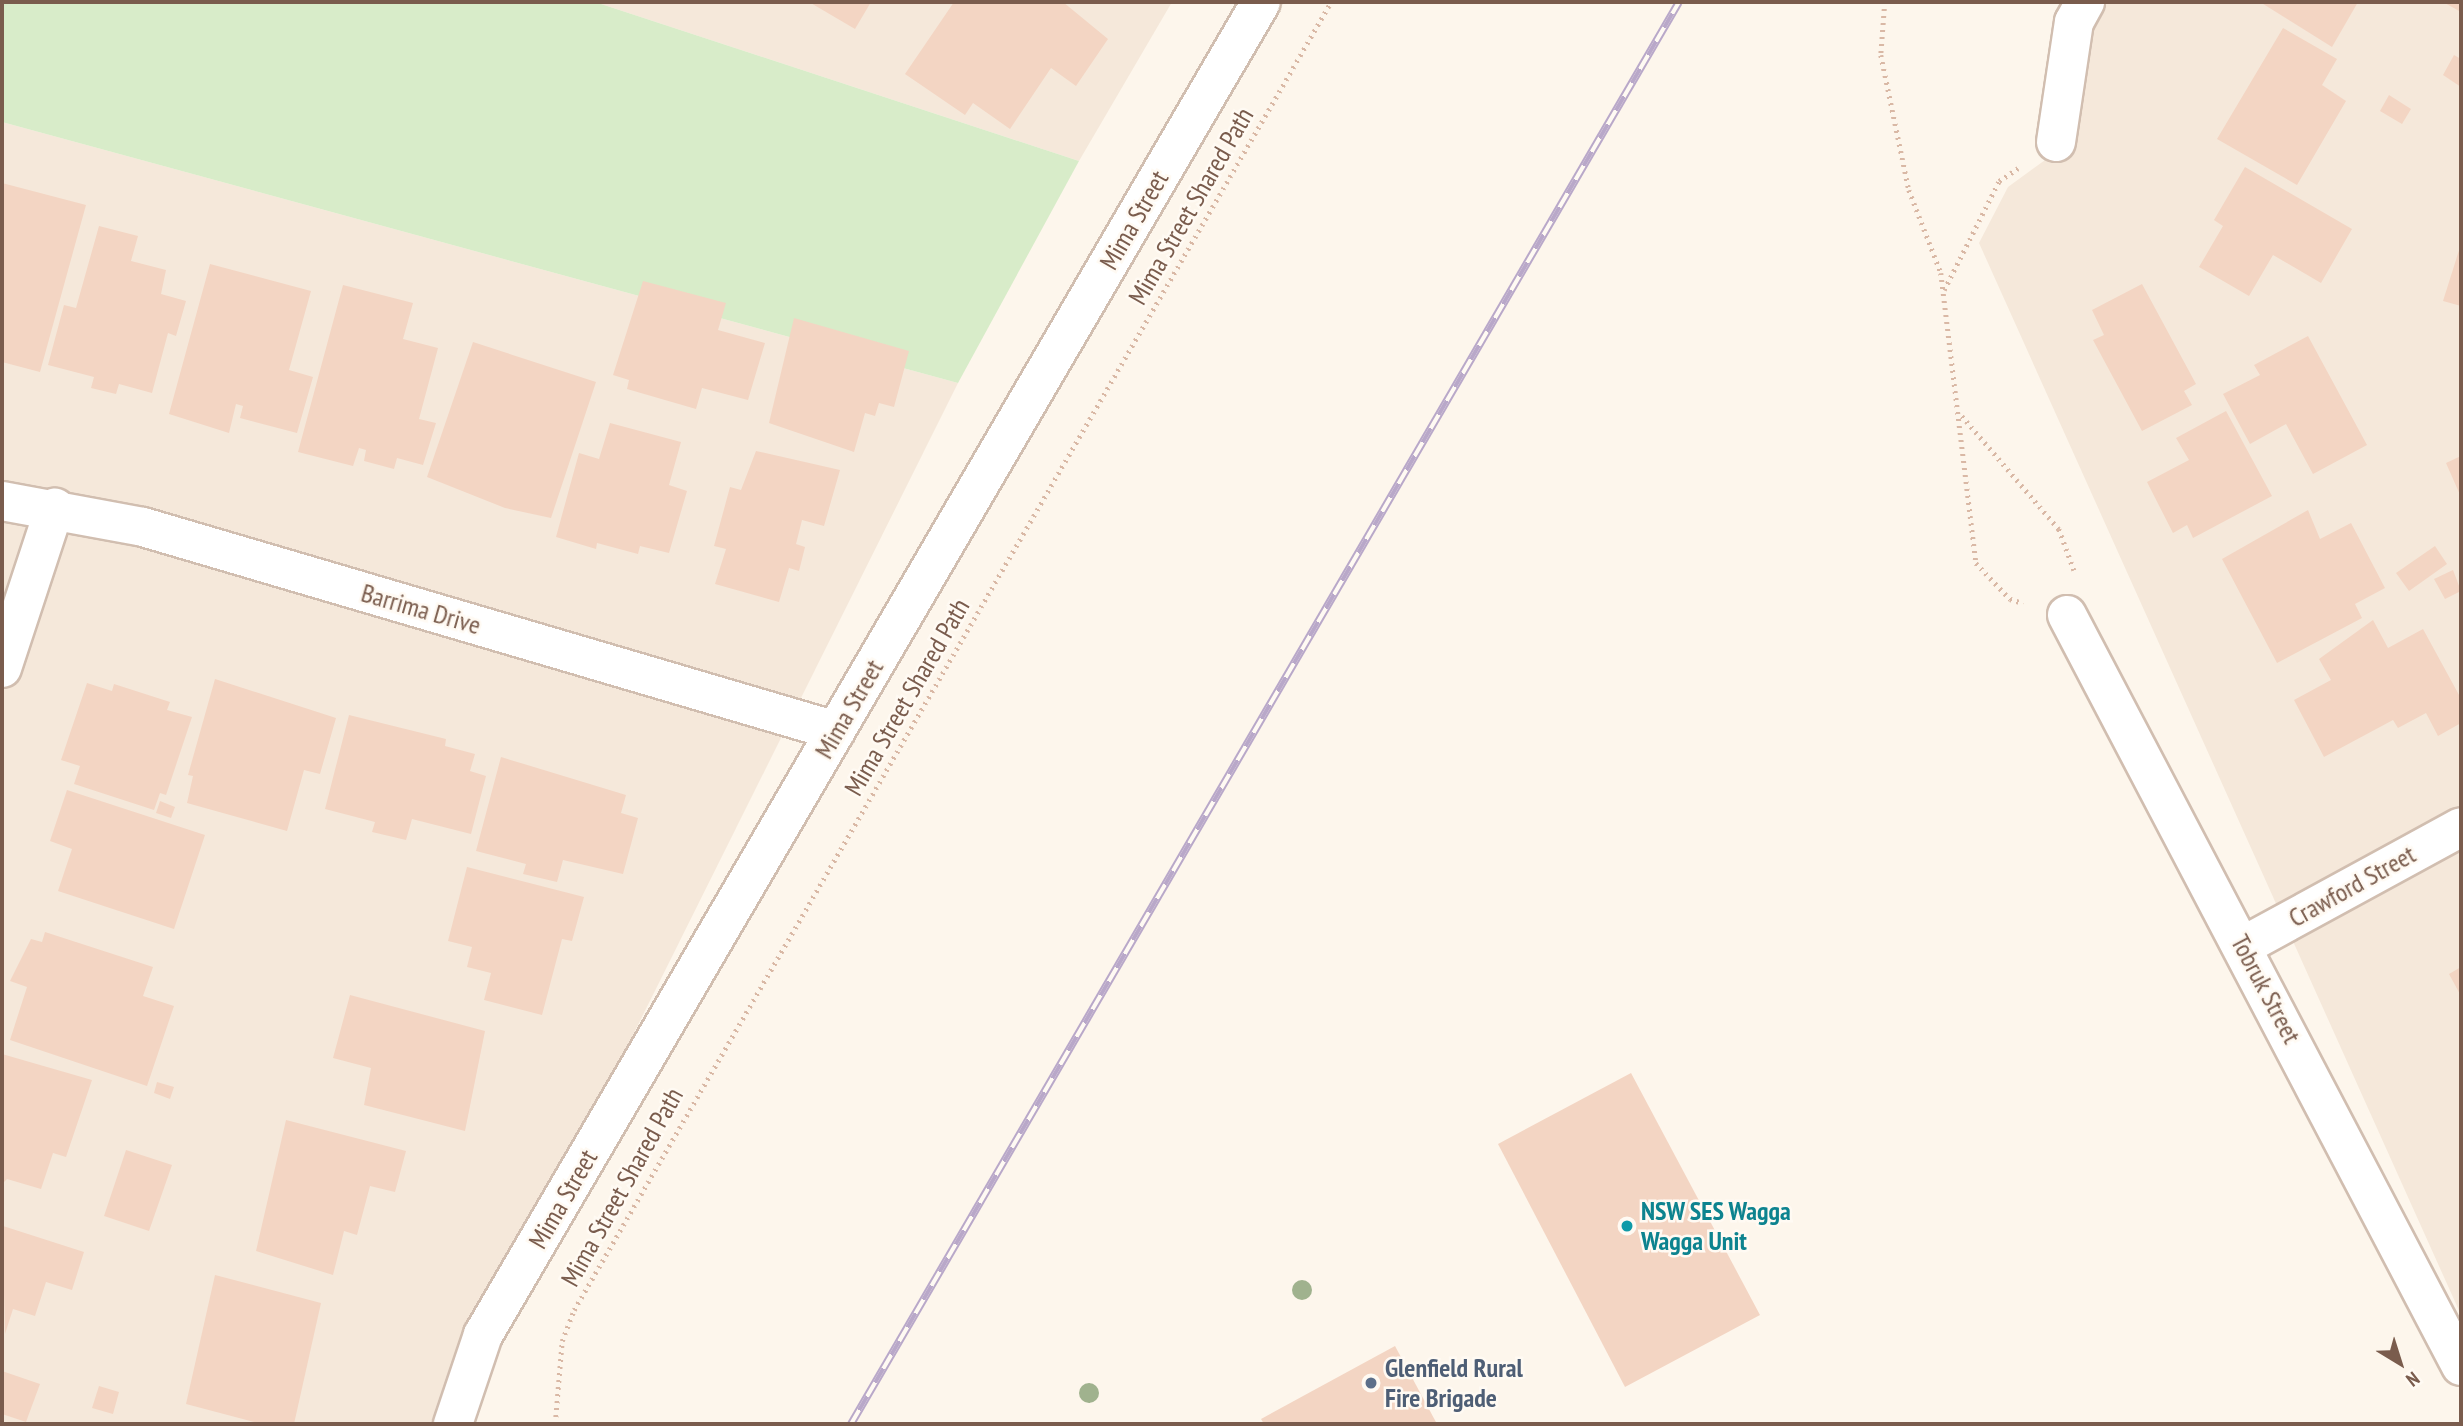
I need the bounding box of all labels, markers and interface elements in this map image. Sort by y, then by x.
street label: Mima Street Shared Path [1122,102,1260,310]
street label: Mima Street [1093,165,1175,275]
street label: Barrima Drive [358,577,484,641]
street label: Mima Street Shared Path [838,593,976,801]
street label: Mima Street [808,654,890,764]
street label: Crawford Street [2283,838,2421,934]
street label: Tobruk Street [2224,929,2308,1049]
street label: Mima Street Shared Path [555,1082,689,1292]
street label: Mima Street [522,1144,604,1254]
place label: NSW SES Wagga Wagga Unit [1641,1195,1792,1256]
marker: NSW SES Wagga Wagga Unit [1619,1218,1635,1234]
north arrow [2365,1328,2435,1398]
place label: Glenfield Rural Fire Brigade [1385,1352,1523,1414]
text: N [2402,1367,2424,1392]
marker: Glenfield Rural Fire Brigade [1363,1375,1379,1391]

